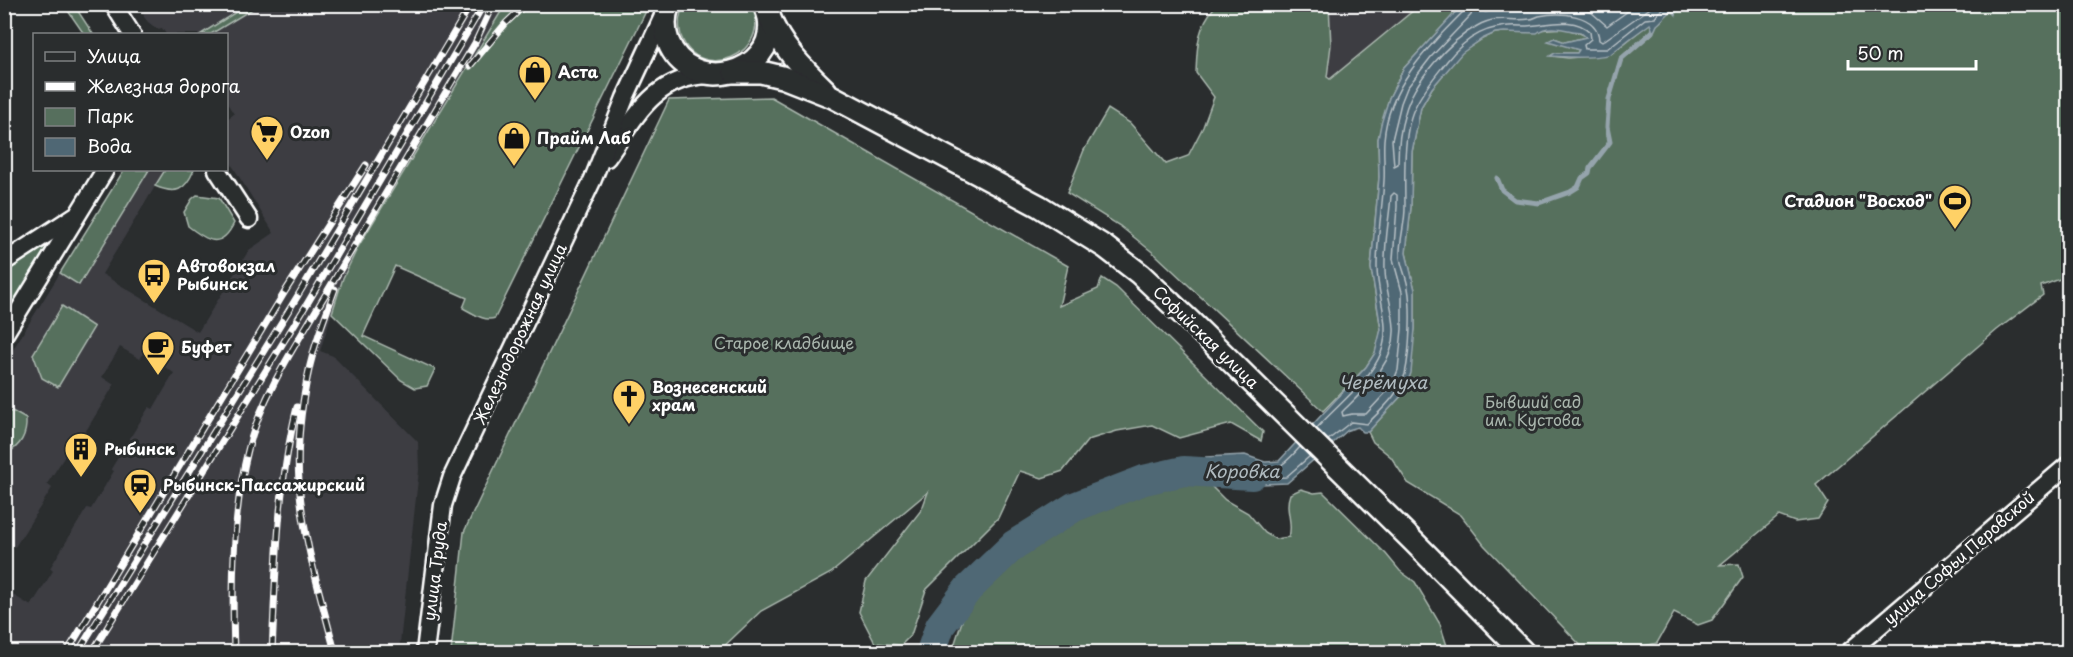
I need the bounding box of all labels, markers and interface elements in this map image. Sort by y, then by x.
legend [33,33,228,171]
scale bar [1848,33,1976,71]
text: 50 m [1857,39,1904,66]
text: Улица [87,42,141,69]
shop icon: Аста [517,54,553,101]
place label: Аста [558,59,599,83]
text: Железная дорога [87,72,241,99]
text: Парк [87,102,134,129]
supermarket icon: Ozon [249,114,285,161]
place label: Ozon [290,119,330,143]
shop icon: Прайм Лаб [496,120,532,167]
place label: Прайм Лаб [537,125,631,149]
text: Вода [87,132,132,159]
sports icon: Стадион "Восход" [1937,183,1973,230]
place label: Стадион "Восход" [1784,188,1932,212]
street label: Железнодорожная улица [467,239,572,428]
place label: Автовокзал Рыбинск [177,253,275,295]
bus stop icon: Автовокзал Рыбинск [136,257,172,304]
street label: Софийская улица [1148,279,1265,393]
cafe icon: Буфет [140,329,176,376]
park label: Старое кладбище [714,330,854,354]
place label: Буфет [181,334,232,358]
water label: Черёмуха [1339,368,1428,395]
place label: Вознесенский храм [652,374,767,416]
church icon: Вознесенский храм [611,378,647,425]
park label: Бывший сад им. Кустова [1485,389,1581,431]
building icon: Рыбинск [63,431,99,478]
place label: Рыбинск [104,436,176,460]
water label: Коровка [1205,457,1280,484]
station icon: Рыбинск-Пассажирский [122,467,158,514]
place label: Рыбинск-Пассажирский [163,472,365,496]
street label: улица Софьи Перовской [1878,485,2039,630]
street label: улица Труда [416,520,452,622]

